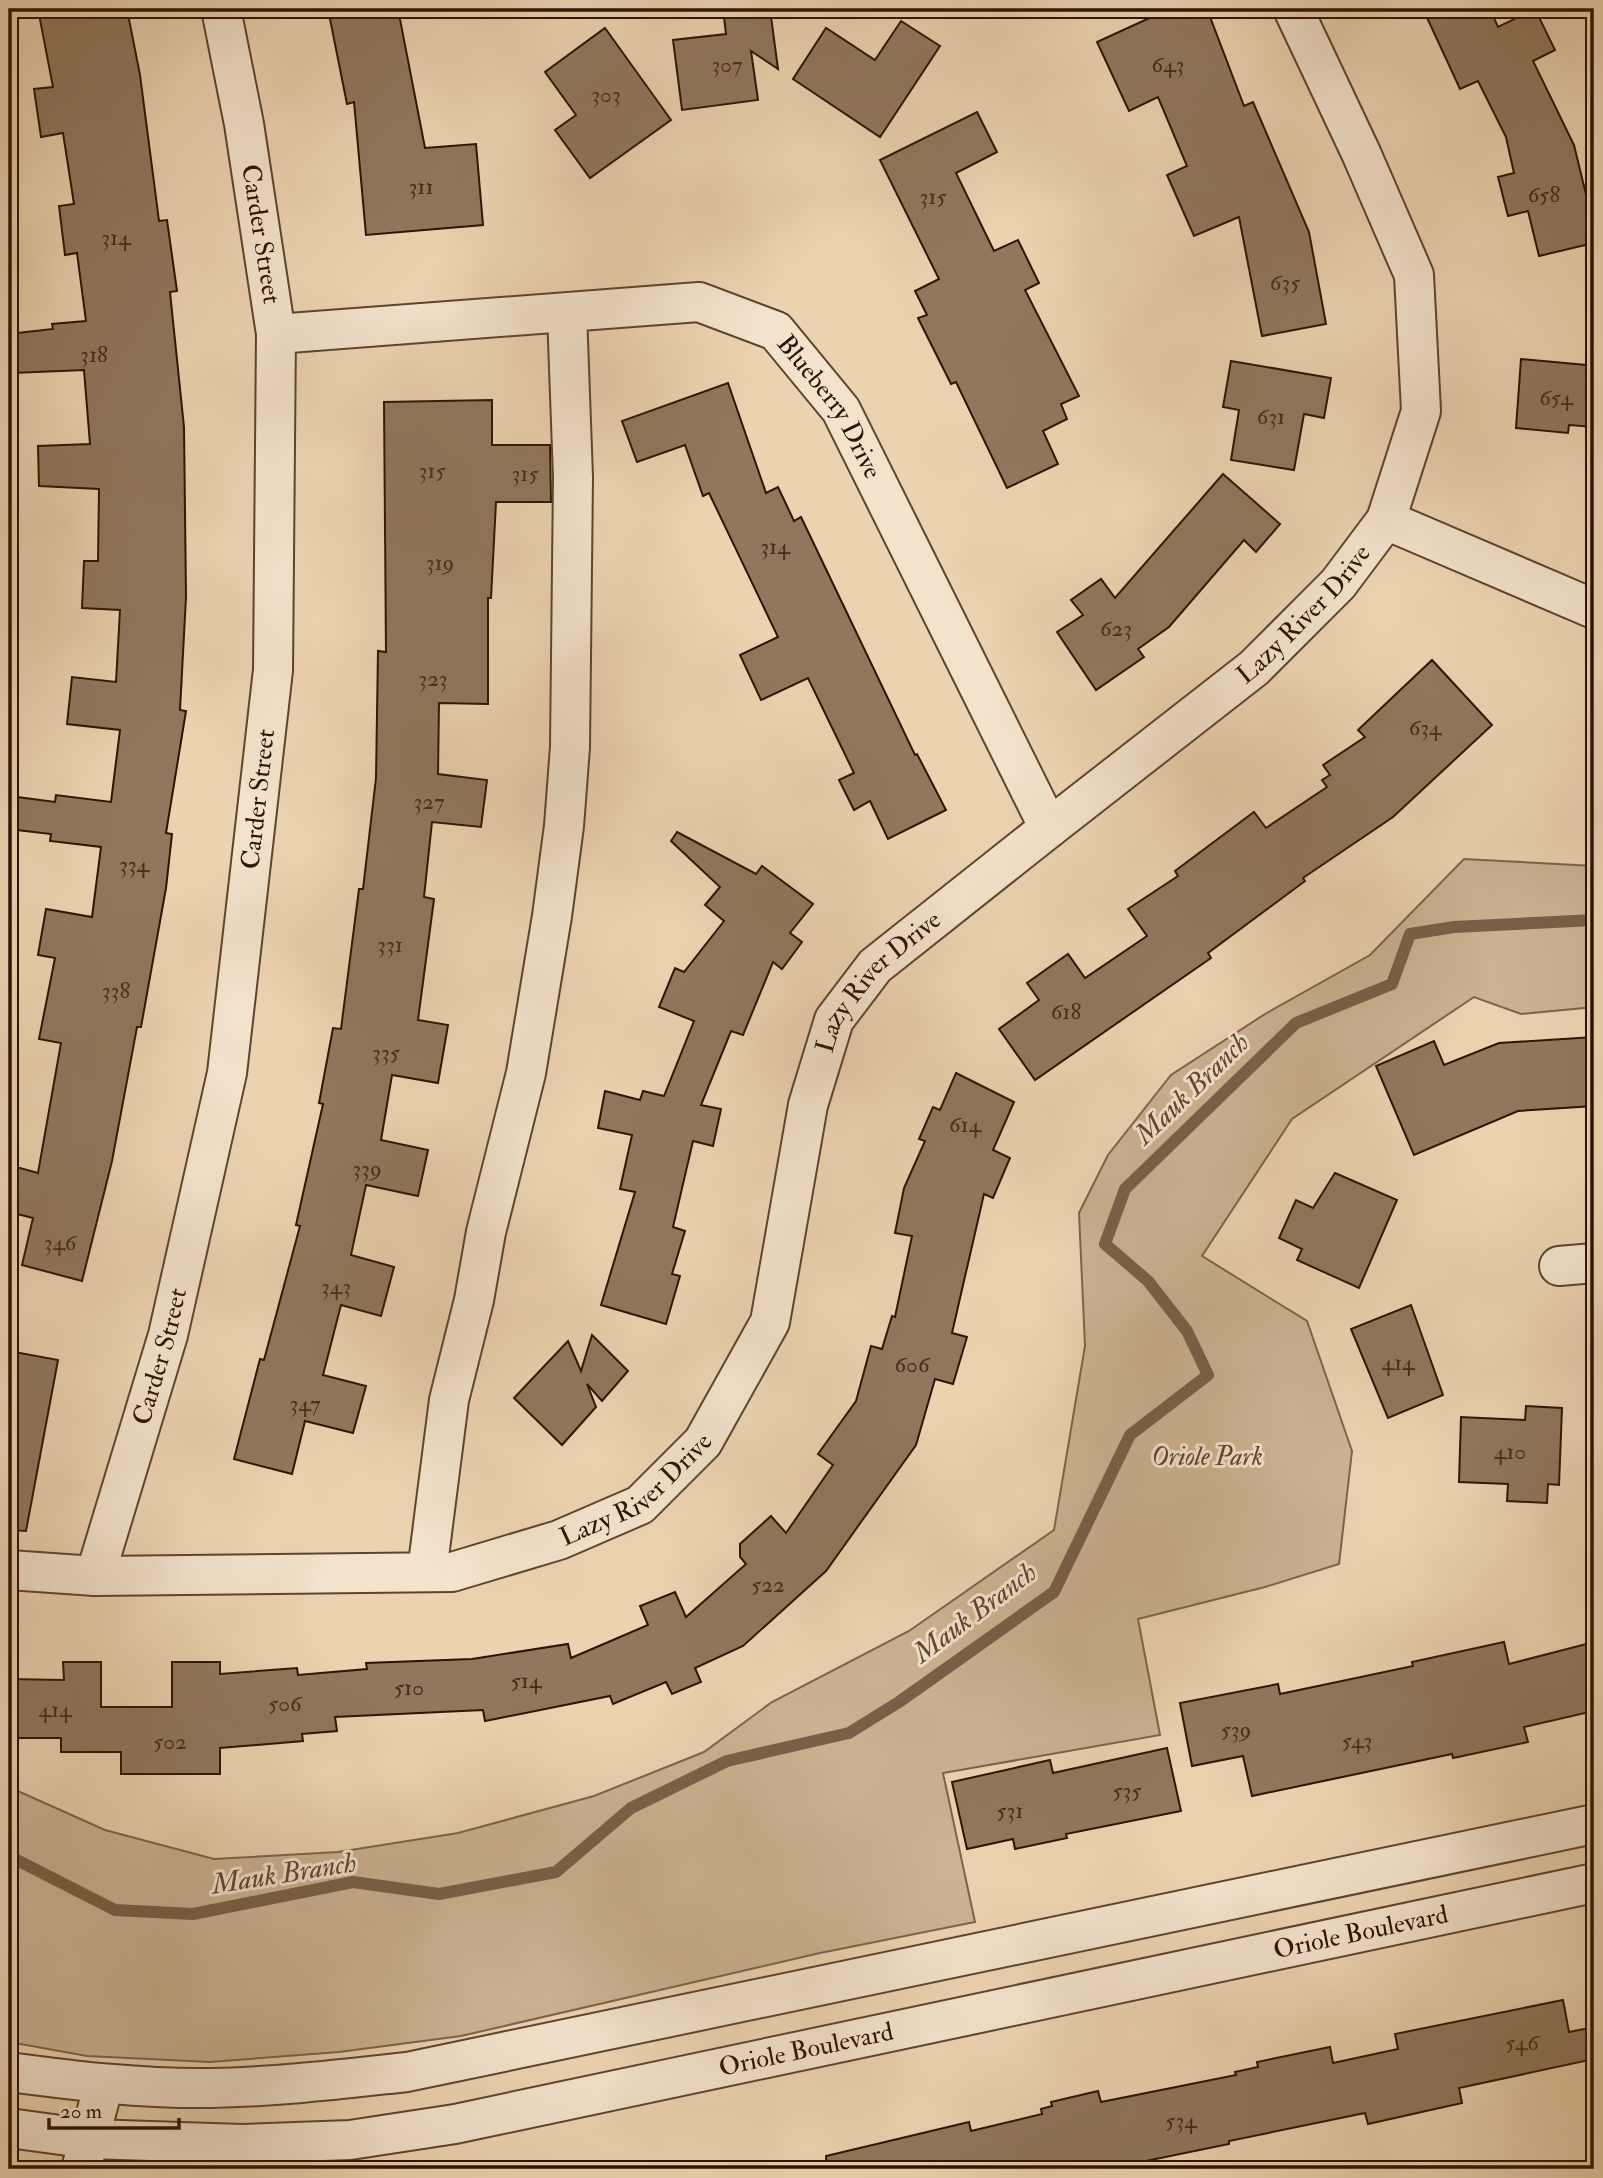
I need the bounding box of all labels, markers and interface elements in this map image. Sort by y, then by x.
house number: 307 [711,50,743,79]
house number: 643 [1152,50,1184,79]
house number: 303 [591,80,621,109]
street label: Carder Street [234,162,288,306]
house number: 311 [408,172,434,201]
house number: 658 [1528,180,1560,209]
house number: 315 [919,182,947,211]
house number: 314 [101,223,132,252]
house number: 635 [1270,268,1300,297]
street label: Blueberry Drive [770,328,889,484]
house number: 318 [80,340,108,369]
house number: 654 [1539,383,1574,412]
house number: 631 [1257,402,1285,431]
house number: 315 [418,456,446,485]
house number: 315 [511,459,539,488]
house number: 314 [760,532,791,561]
street label: Lazy River Drive [1230,538,1378,691]
house number: 319 [426,548,454,577]
house number: 623 [1100,614,1132,643]
house number: 323 [418,664,448,693]
house number: 634 [1409,713,1443,742]
street label: Carder Street [234,727,282,871]
house number: 327 [414,787,445,816]
house number: 334 [119,850,151,879]
street label: Lazy River Drive [809,904,948,1057]
house number: 331 [377,930,403,959]
house number: 338 [102,976,130,1005]
house number: 618 [1051,997,1081,1026]
water label: Mauk Branch [1126,1026,1257,1154]
house number: 335 [372,1038,400,1067]
house number: 614 [949,1110,983,1139]
house number: 339 [352,1154,382,1183]
house number: 346 [44,1228,78,1257]
house number: 343 [321,1272,351,1301]
street label: Carder Street [126,1285,194,1429]
house number: 414 [1381,1348,1416,1377]
house number: 606 [895,1350,931,1379]
house number: 347 [289,1389,321,1418]
street label: Lazy River Drive [555,1429,720,1554]
house number: 410 [1494,1437,1526,1466]
park label: Oriole Park [1151,1441,1263,1473]
water label: Mauk Branch [905,1555,1044,1672]
house number: 522 [751,1570,785,1599]
house number: 514 [511,1666,543,1695]
house number: 510 [394,1673,424,1702]
house number: 506 [268,1689,303,1718]
house number: 414 [38,1695,73,1724]
house number: 539 [1221,1715,1251,1744]
house number: 543 [1342,1726,1372,1755]
house number: 502 [153,1727,187,1756]
house number: 535 [1112,1776,1142,1805]
house number: 531 [996,1796,1024,1825]
water label: Mauk Branch [207,1845,359,1903]
street label: Oriole Boulevard [1271,1898,1451,1966]
street label: Oriole Boulevard [716,2016,897,2084]
house number: 546 [1505,2028,1540,2057]
scale bar [49,2087,178,2131]
text: 20 m [60,2098,102,2125]
house number: 534 [1165,2106,1198,2135]

